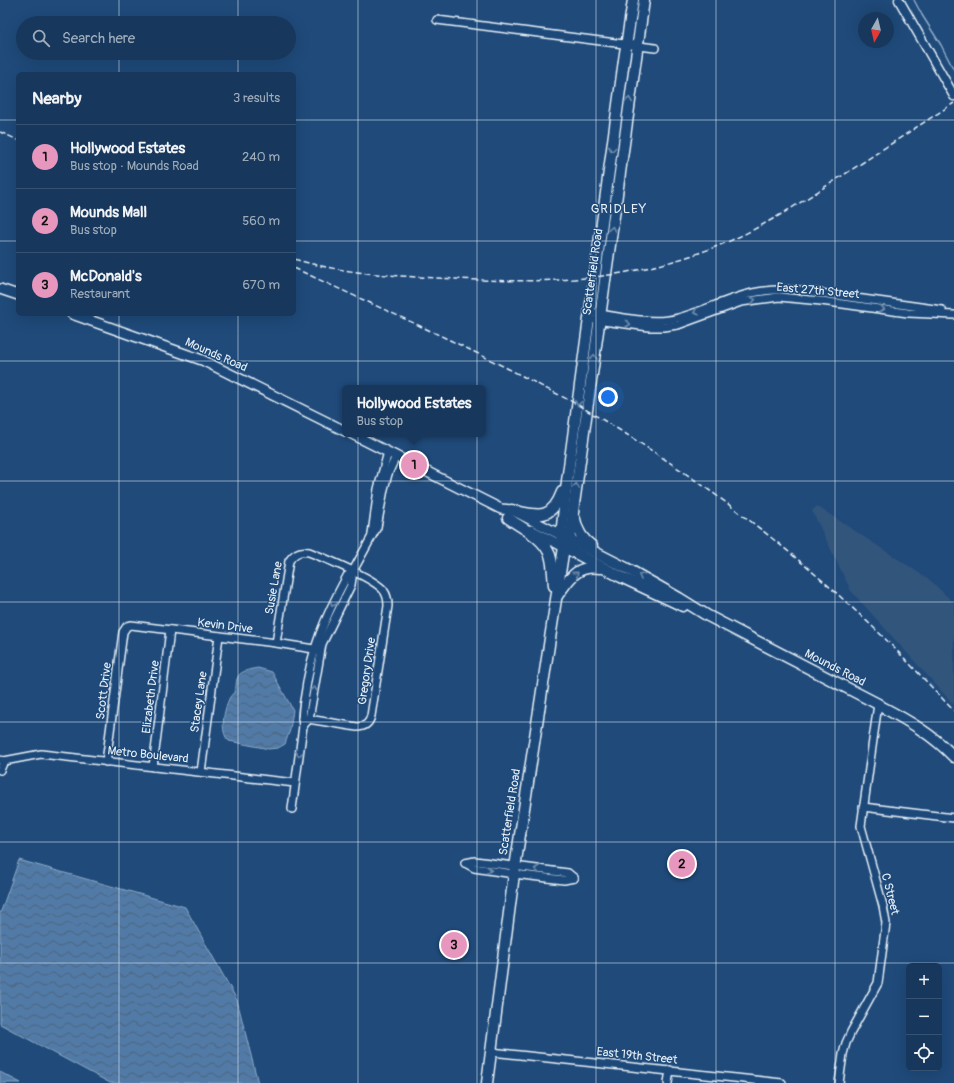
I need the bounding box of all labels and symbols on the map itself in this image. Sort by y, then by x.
north arrow [858,12,894,48]
one-way arrow [624,97,633,103]
one-way arrow [608,146,617,153]
district label: GRIDLEY [591,201,647,217]
one-way arrow [607,226,616,232]
street label: Scatterfield Road [579,228,607,316]
street label: East 27th Street [776,280,860,302]
one-way arrow [750,296,756,305]
one-way arrow [879,304,885,313]
one-way arrow [693,307,700,316]
one-way arrow [625,320,631,329]
street label: Mounds Road [183,335,250,375]
one-way arrow [589,354,598,361]
your location [598,387,618,407]
one-way arrow [574,400,583,406]
pin: 1 [401,450,427,480]
one-way arrow [571,483,580,489]
street label: Susie Lane [262,560,286,616]
one-way arrow [571,572,578,579]
one-way arrow [638,574,645,581]
one-way arrow [330,600,338,608]
street label: Kevin Drive [196,615,254,637]
street label: Gregory Drive [355,636,379,706]
street label: Mounds Road [802,646,868,690]
street label: Elizabeth Drive [139,659,163,734]
street label: Scott Drive [93,662,115,720]
street label: Stacey Lane [187,670,211,734]
one-way arrow [309,686,318,692]
street label: Metro Boulevard [107,743,189,767]
one-way arrow [295,751,304,757]
street label: Scatterfield Road [496,768,524,856]
pin: 2 [669,849,695,879]
one-way arrow [486,865,492,874]
one-way arrow [534,865,540,874]
street label: C Street [878,872,902,917]
pin: 3 [441,930,467,960]
street label: East 19th Street [596,1044,678,1068]

